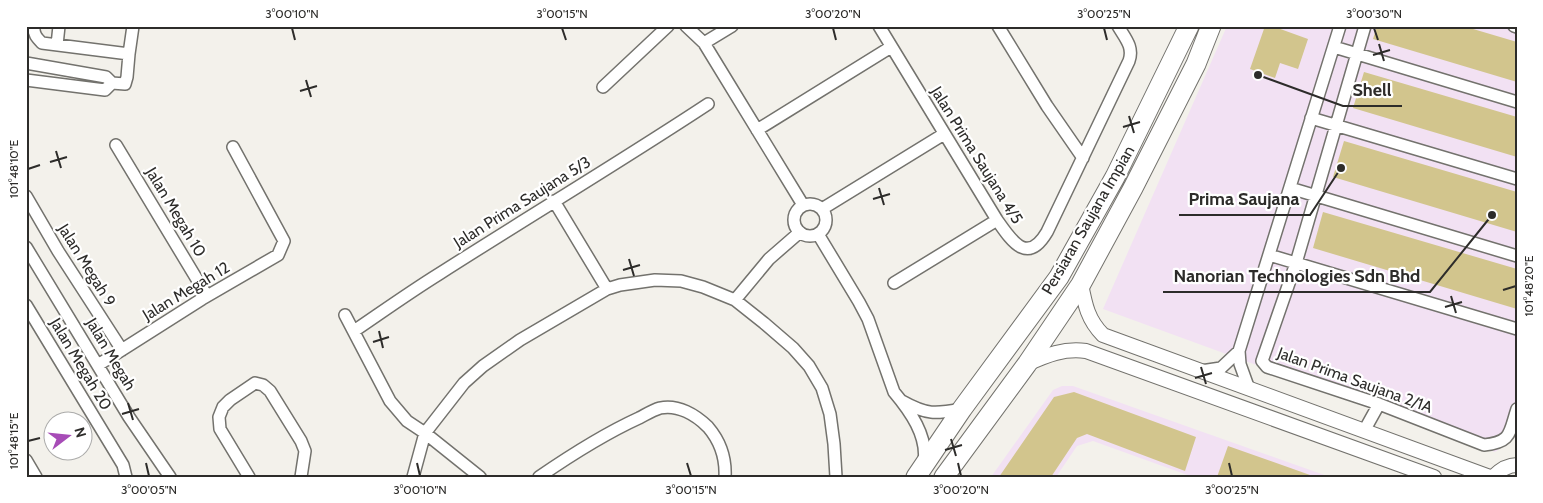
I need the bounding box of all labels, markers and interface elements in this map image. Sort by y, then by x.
text: 3°00'10"N [265,6,319,21]
text: 3°00'15"N [536,6,588,21]
text: 3°00'20"N [805,6,861,21]
text: 3°00'25"N [1077,6,1131,21]
text: 3°00'30"N [1346,6,1402,21]
callout: Shell [1343,73,1402,106]
text: Shell [1353,79,1392,101]
street label: Jalan Prima Saujana 4/5 [927,82,1027,227]
text: 101°48'10"E [6,139,21,198]
street label: Persiaran Saujana Impian [1038,142,1138,298]
street label: Jalan Prima Saujana 5/3 [449,152,594,252]
street label: Jalan Megah 10 [141,163,210,260]
callout: Prima Saujana [1179,182,1310,215]
text: Prima Saujana [1189,188,1300,210]
street label: Jalan Megah 9 [54,219,120,310]
text: 101°48'20"E [1521,255,1536,316]
street label: Jalan Megah 12 [138,258,233,325]
callout: Nanorian Technologies Sdn Bhd [1163,259,1430,292]
text: Nanorian Technologies Sdn Bhd [1174,265,1420,287]
street label: Jalan Megah 20 [46,314,116,413]
street label: Jalan Megah [82,314,140,394]
street label: Jalan Prima Saujana 2/1A [1274,343,1435,417]
north arrow [42,410,92,460]
text: 101°48'15"E [6,412,21,469]
text: N [70,425,91,440]
text: 3°00'05"N [121,482,177,497]
text: 3°00'10"N [393,482,447,497]
text: 3°00'15"N [665,482,717,497]
text: 3°00'20"N [933,482,989,497]
text: 3°00'25"N [1205,482,1259,497]

